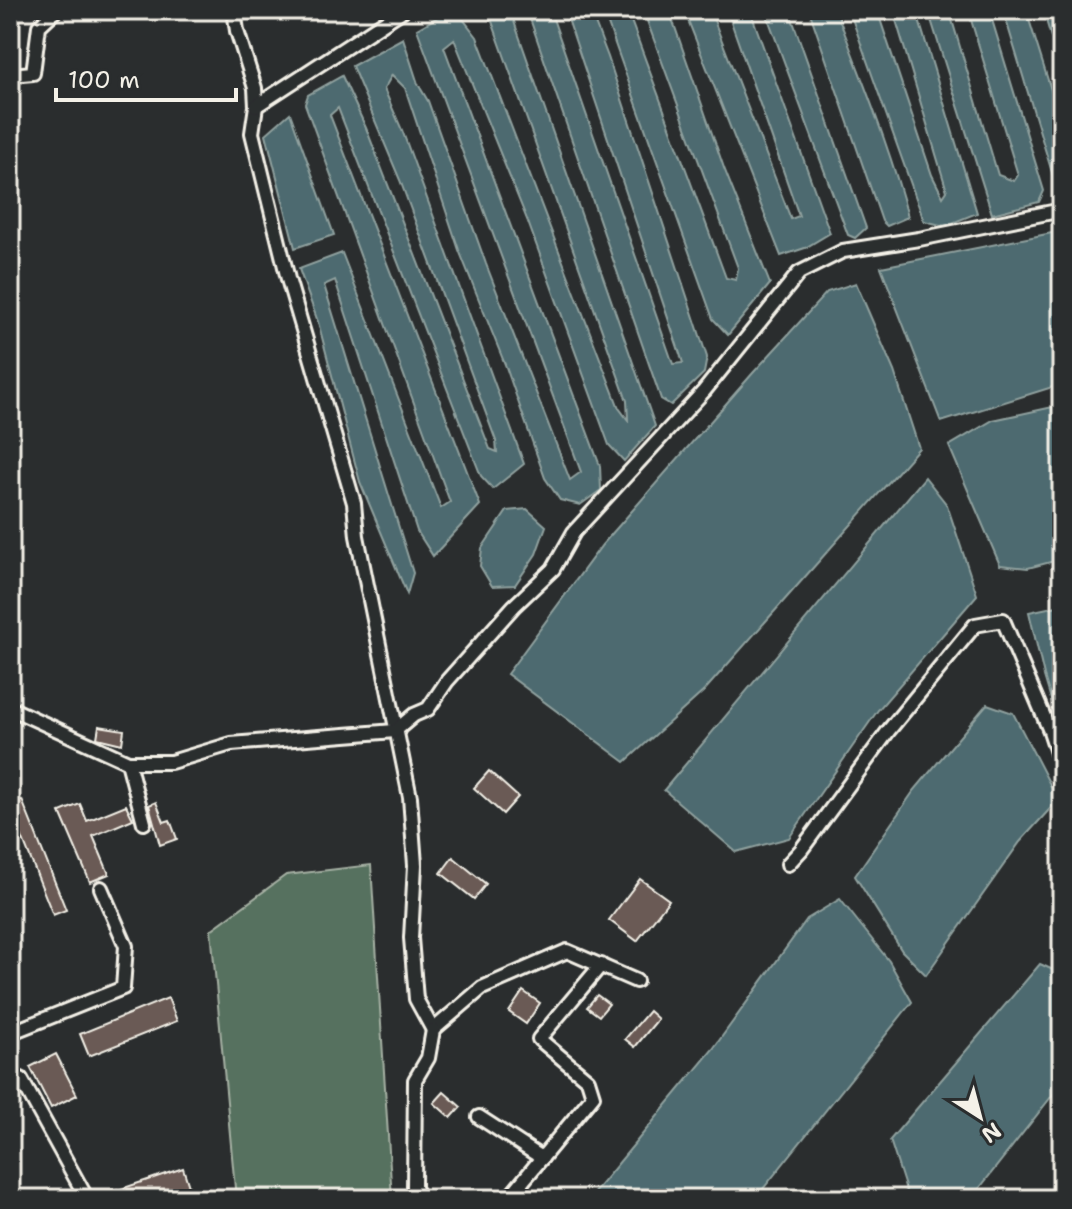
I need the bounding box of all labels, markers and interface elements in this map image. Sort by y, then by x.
scale bar [56,52,236,102]
text: 100 m [68,64,140,96]
north arrow [940,1077,1020,1157]
text: N [976,1116,1007,1150]

